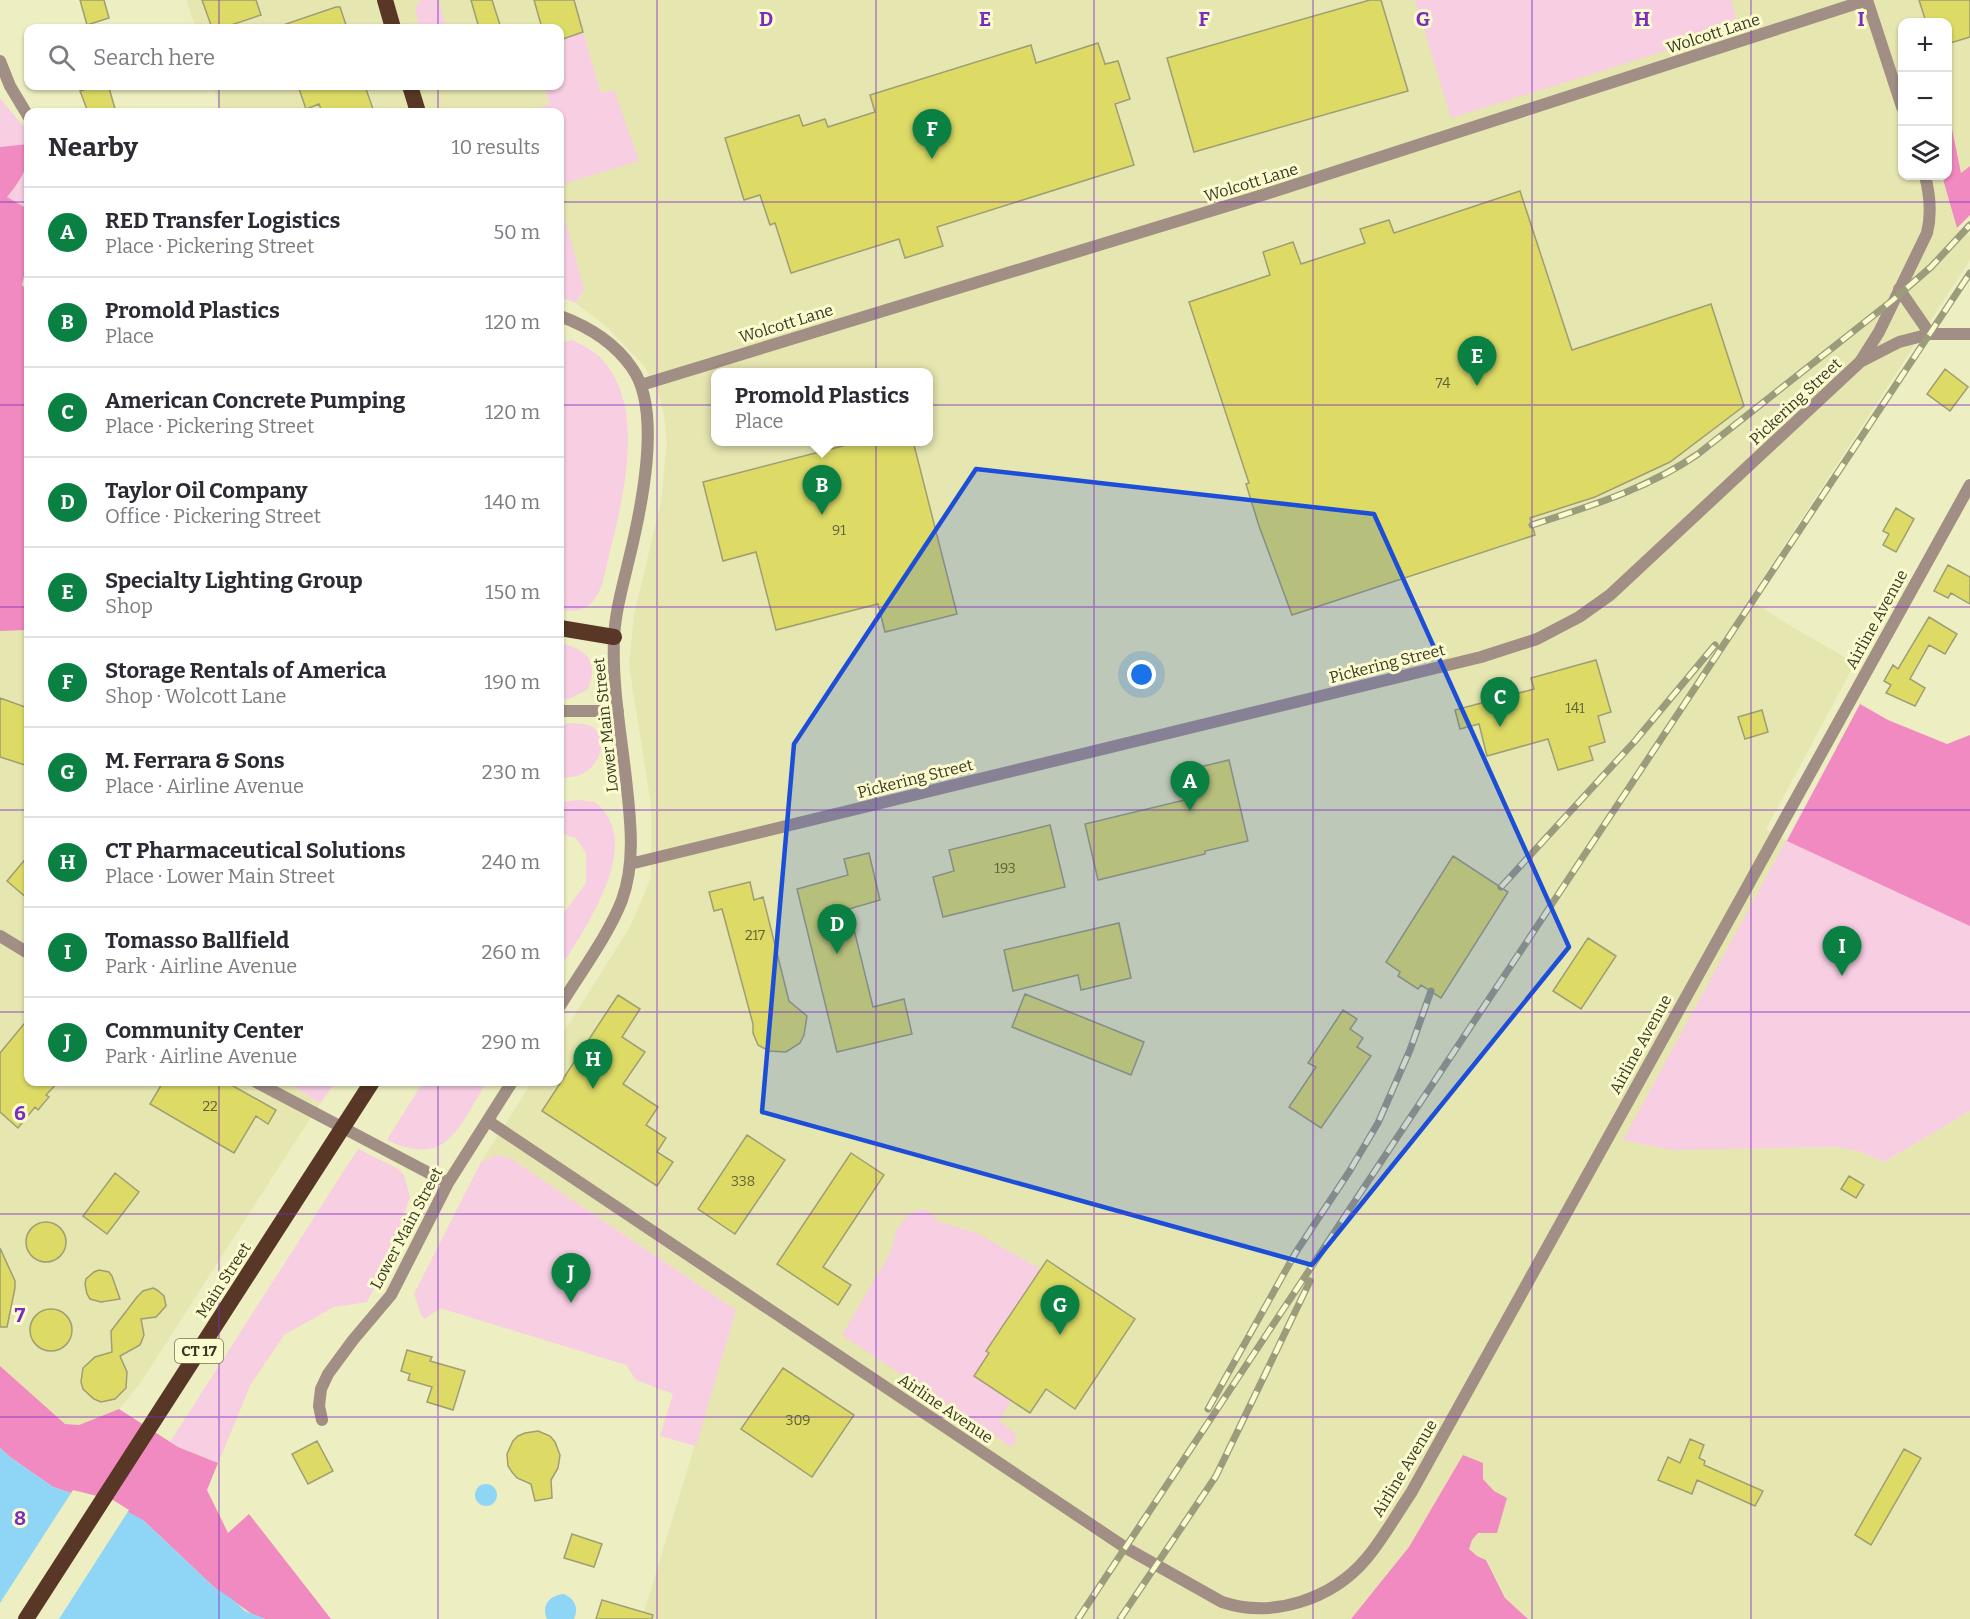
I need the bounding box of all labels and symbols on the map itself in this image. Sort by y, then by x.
text: D [759,7,773,31]
text: E [979,7,991,31]
text: F [1198,7,1210,31]
text: G [1416,7,1430,31]
text: H [1634,7,1650,31]
text: I [1857,7,1865,31]
street label: Wolcott Lane [1664,9,1762,58]
pin: F [912,110,952,159]
street label: Wolcott Lane [1202,159,1300,206]
street label: Wolcott Lane [737,300,835,347]
pin: E [1458,336,1496,386]
street label: Pickering Street [1746,354,1845,449]
house number: 74 [1435,375,1451,392]
pin: B [802,466,842,515]
house number: 91 [832,522,846,539]
street label: Airline Avenue [1841,566,1911,672]
street label: Pickering Street [1327,640,1447,687]
street label: Lower Main Street [589,657,622,793]
your location [1127,660,1156,689]
pin: C [1480,678,1520,727]
house number: 141 [1565,700,1585,717]
street label: Pickering Street [855,755,975,802]
pin: A [1170,762,1210,811]
house number: 193 [994,860,1016,877]
pin: D [818,904,856,954]
pin: I [1822,926,1862,976]
house number: 217 [745,927,765,944]
street label: Airline Avenue [1605,991,1675,1097]
pin: H [574,1040,612,1089]
house number: 22 [202,1098,218,1115]
text: 6 [14,1101,26,1125]
street label: Lower Main Street [366,1164,447,1292]
house number: 338 [731,1173,755,1190]
street label: Main Street [192,1239,255,1322]
pin: J [552,1254,590,1303]
pin: G [1040,1286,1080,1335]
text: 7 [15,1303,26,1327]
road number: CT 17 [175,1339,223,1363]
street label: Airline Avenue [895,1370,997,1447]
house number: 309 [785,1412,811,1429]
street label: Airline Avenue [1368,1416,1441,1520]
text: 8 [14,1506,26,1530]

